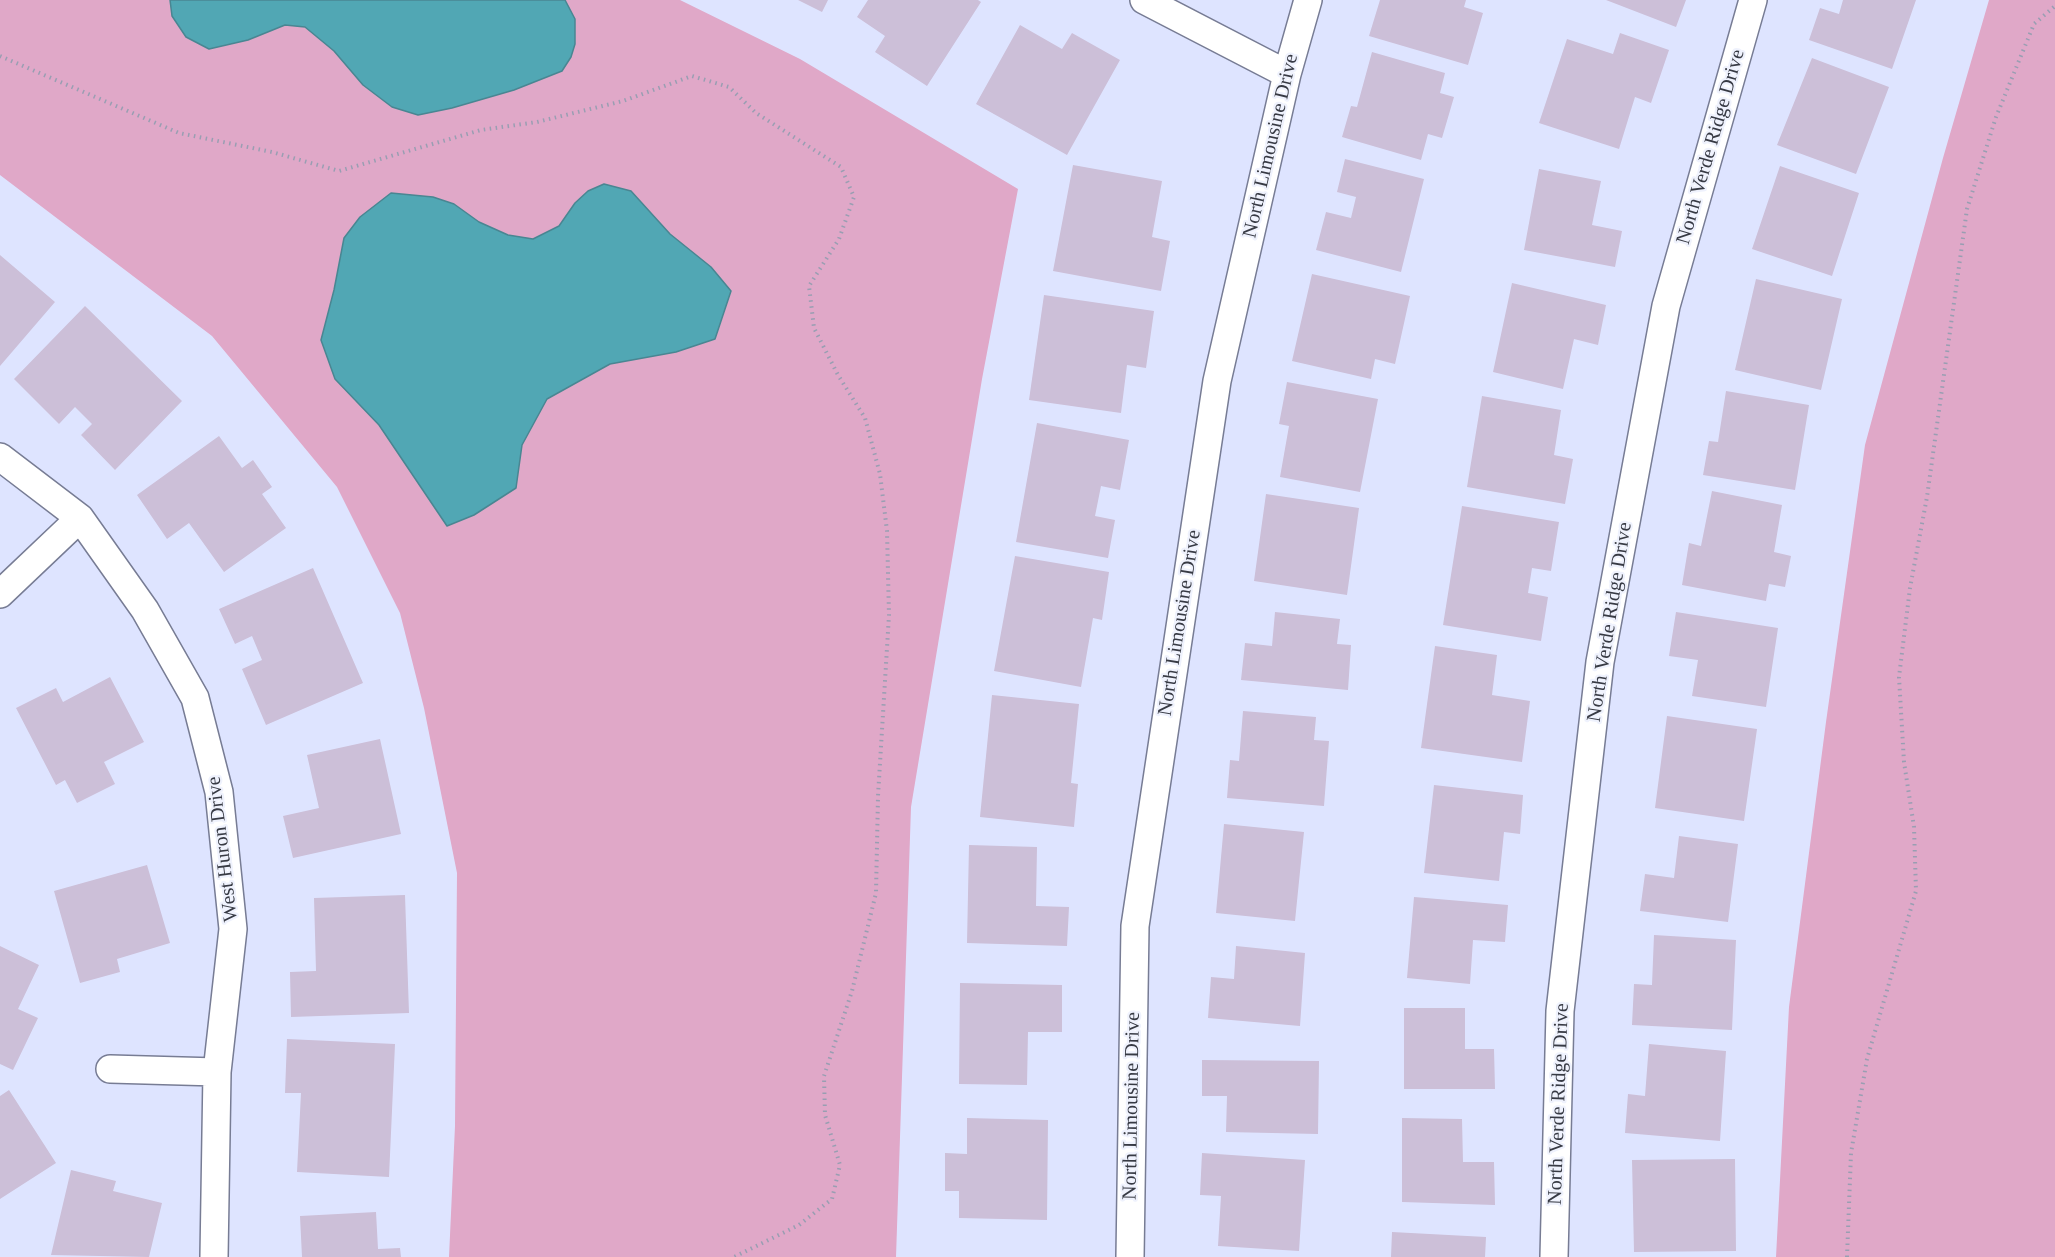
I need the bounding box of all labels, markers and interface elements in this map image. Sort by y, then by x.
street label: North Verde Ridge Drive [1672,47,1750,247]
street label: North Limousine Drive [1238,52,1304,240]
street label: North Verde Ridge Drive [1582,521,1638,723]
street label: North Limousine Drive [1153,528,1207,718]
street label: West Huron Drive [202,775,244,923]
street label: North Verde Ridge Drive [1543,1003,1575,1205]
street label: North Limousine Drive [1118,1012,1146,1200]

